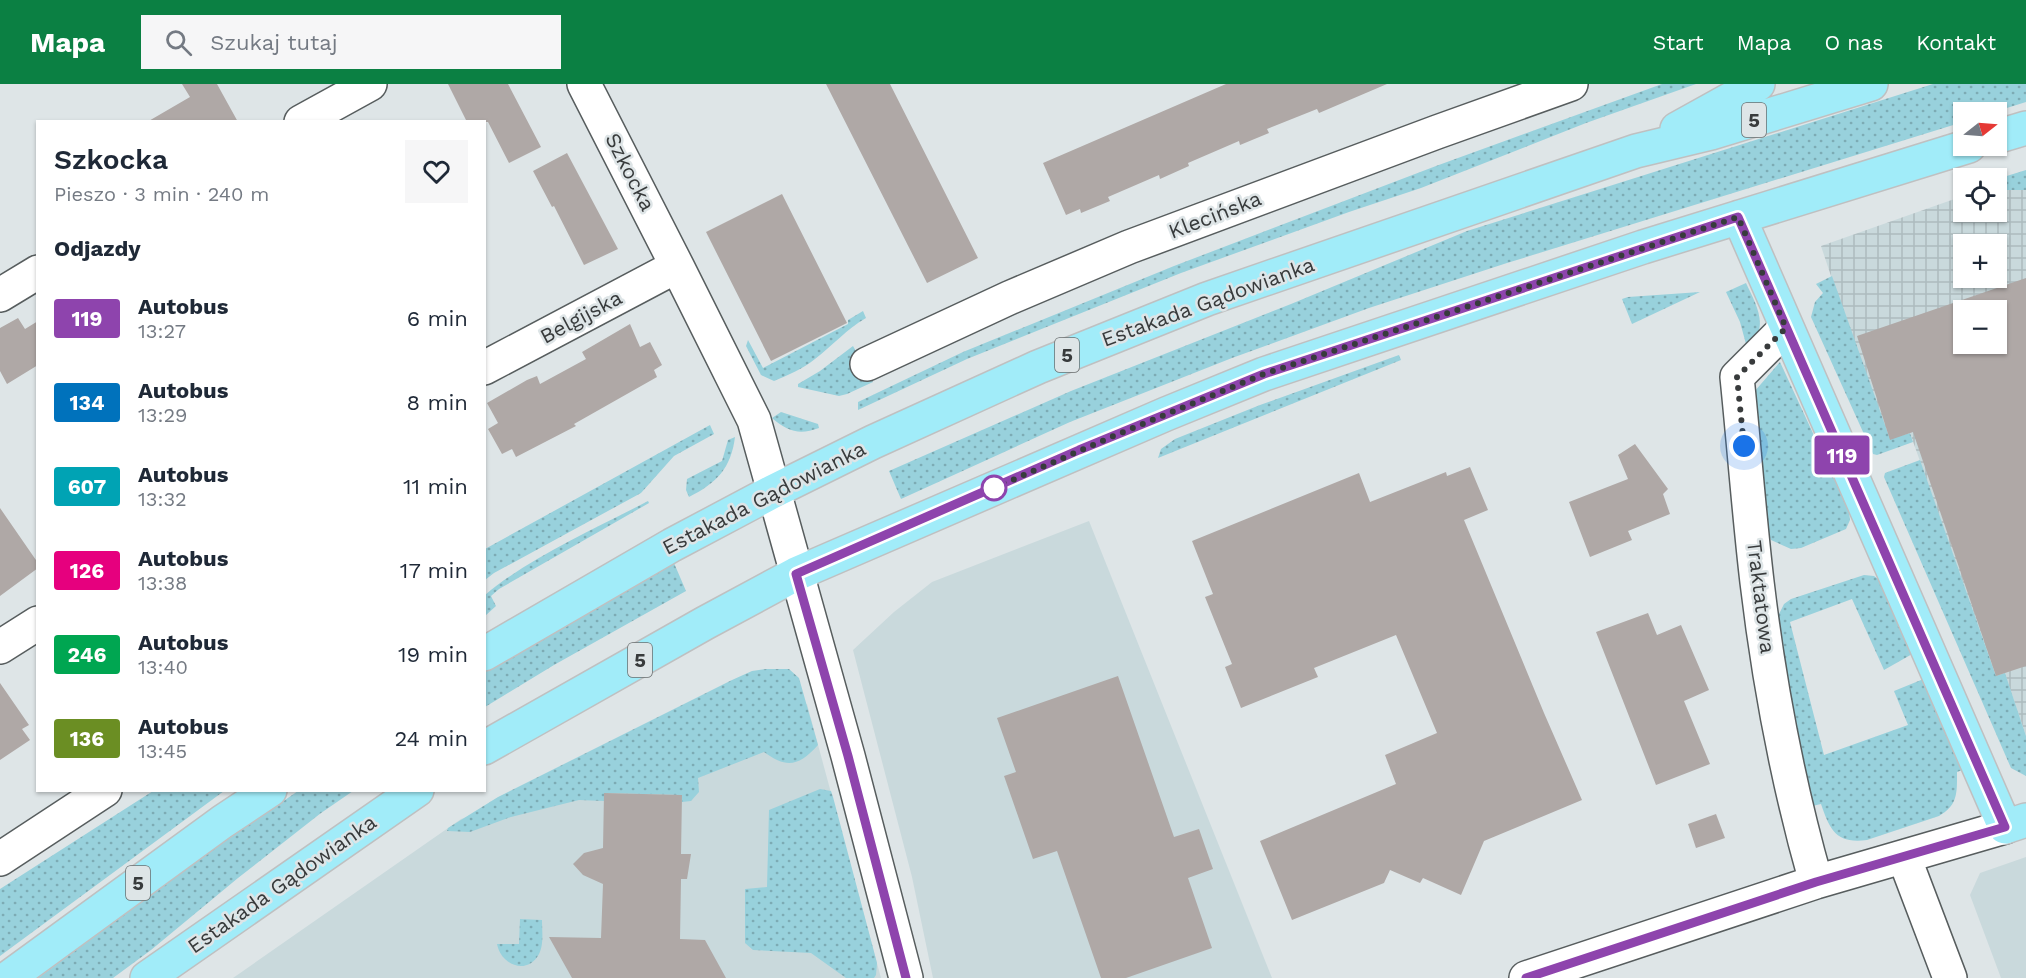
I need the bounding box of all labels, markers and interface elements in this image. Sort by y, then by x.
search box [141,15,561,69]
text: Mapa [30,26,105,59]
icon: search [162,26,195,59]
text: Szukaj tutaj [210,30,338,55]
text: Start [1653,30,1704,55]
text: Mapa [1737,30,1791,55]
text: O nas [1824,30,1883,55]
text: Kontakt [1916,30,1996,55]
north arrow [1953,102,2007,156]
map controls [1953,102,2007,354]
road number: 5 [1742,103,1766,137]
street label: Szkocka [600,129,661,215]
button: heart [405,140,468,203]
text: Szkocka [54,143,168,176]
button: locate [1953,168,2007,222]
text: Pieszo · 3 min · 240 m [54,182,269,206]
street label: Klecińska [1165,185,1265,244]
button: + [1953,234,2007,288]
text: Odjazdy [54,236,141,261]
street label: Estakada Gądowianka [1098,251,1318,352]
street label: Belgijska [535,285,626,349]
text: Autobus [138,294,228,319]
button: − [1953,300,2007,354]
text: 119 [71,306,103,331]
text: 6 min [407,306,468,331]
text: 13:27 [138,319,186,343]
road number: 5 [1055,338,1079,372]
text: Autobus [138,378,228,403]
text: 134 [69,390,105,415]
text: 8 min [407,390,468,415]
text: 13:29 [138,403,187,427]
your location [1729,431,1759,461]
street label: Estakada Gądowianka [658,435,870,560]
line badge: 119 [1808,436,1876,475]
text: 119 [1826,443,1858,468]
text: Autobus [138,462,228,487]
text: 607 [68,474,106,499]
text: 11 min [403,474,468,499]
unlabelled marker [981,475,1007,501]
text: 13:32 [138,487,187,511]
street label: Traktatowa [1742,539,1781,655]
text: Autobus [138,546,228,571]
text: 126 [70,558,104,583]
text: 17 min [400,558,468,583]
text: 13:38 [138,571,187,595]
text: Autobus [138,630,228,655]
text: 246 [68,642,106,667]
text: 19 min [398,642,468,667]
road number: 5 [628,643,652,677]
text: 13:40 [138,655,188,679]
text: Autobus [138,714,228,739]
text: 136 [70,726,104,751]
text: 24 min [394,726,468,751]
text: 13:45 [138,739,187,763]
street label: Estakada Gądowianka [183,809,381,958]
road number: 5 [126,866,150,900]

